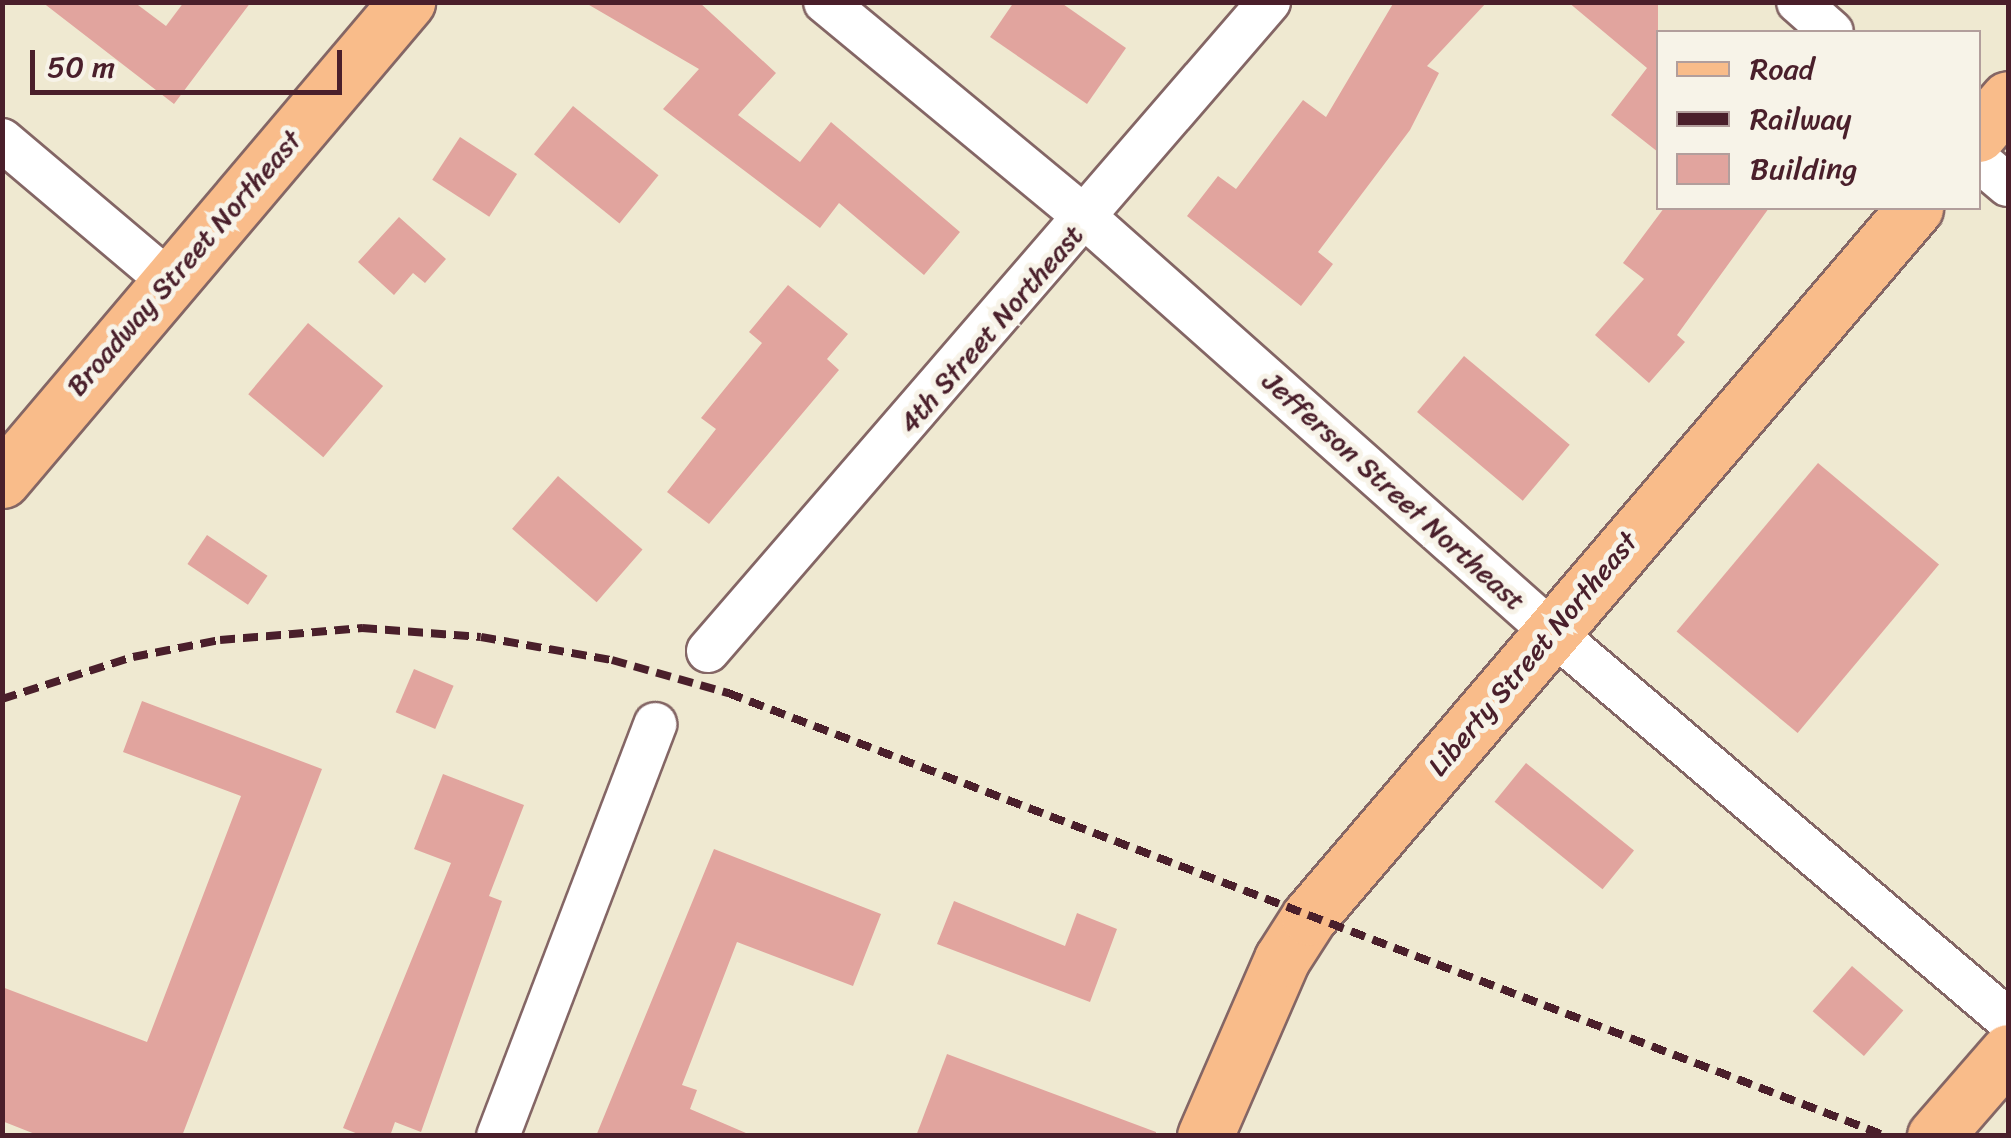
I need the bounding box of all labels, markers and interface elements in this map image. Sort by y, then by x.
scale bar [35,30,348,92]
legend [1656,30,1981,210]
text: 50 m [47,40,115,94]
text: Road [1750,42,1814,96]
text: Railway [1750,92,1851,146]
street label: Broadway Street Northeast [59,123,309,403]
text: Building [1750,142,1857,196]
street label: 4th Street Northeast [891,218,1091,440]
street label: Jefferson Street Northeast [1256,364,1532,618]
street label: Liberty Street Northeast [1421,525,1645,783]

